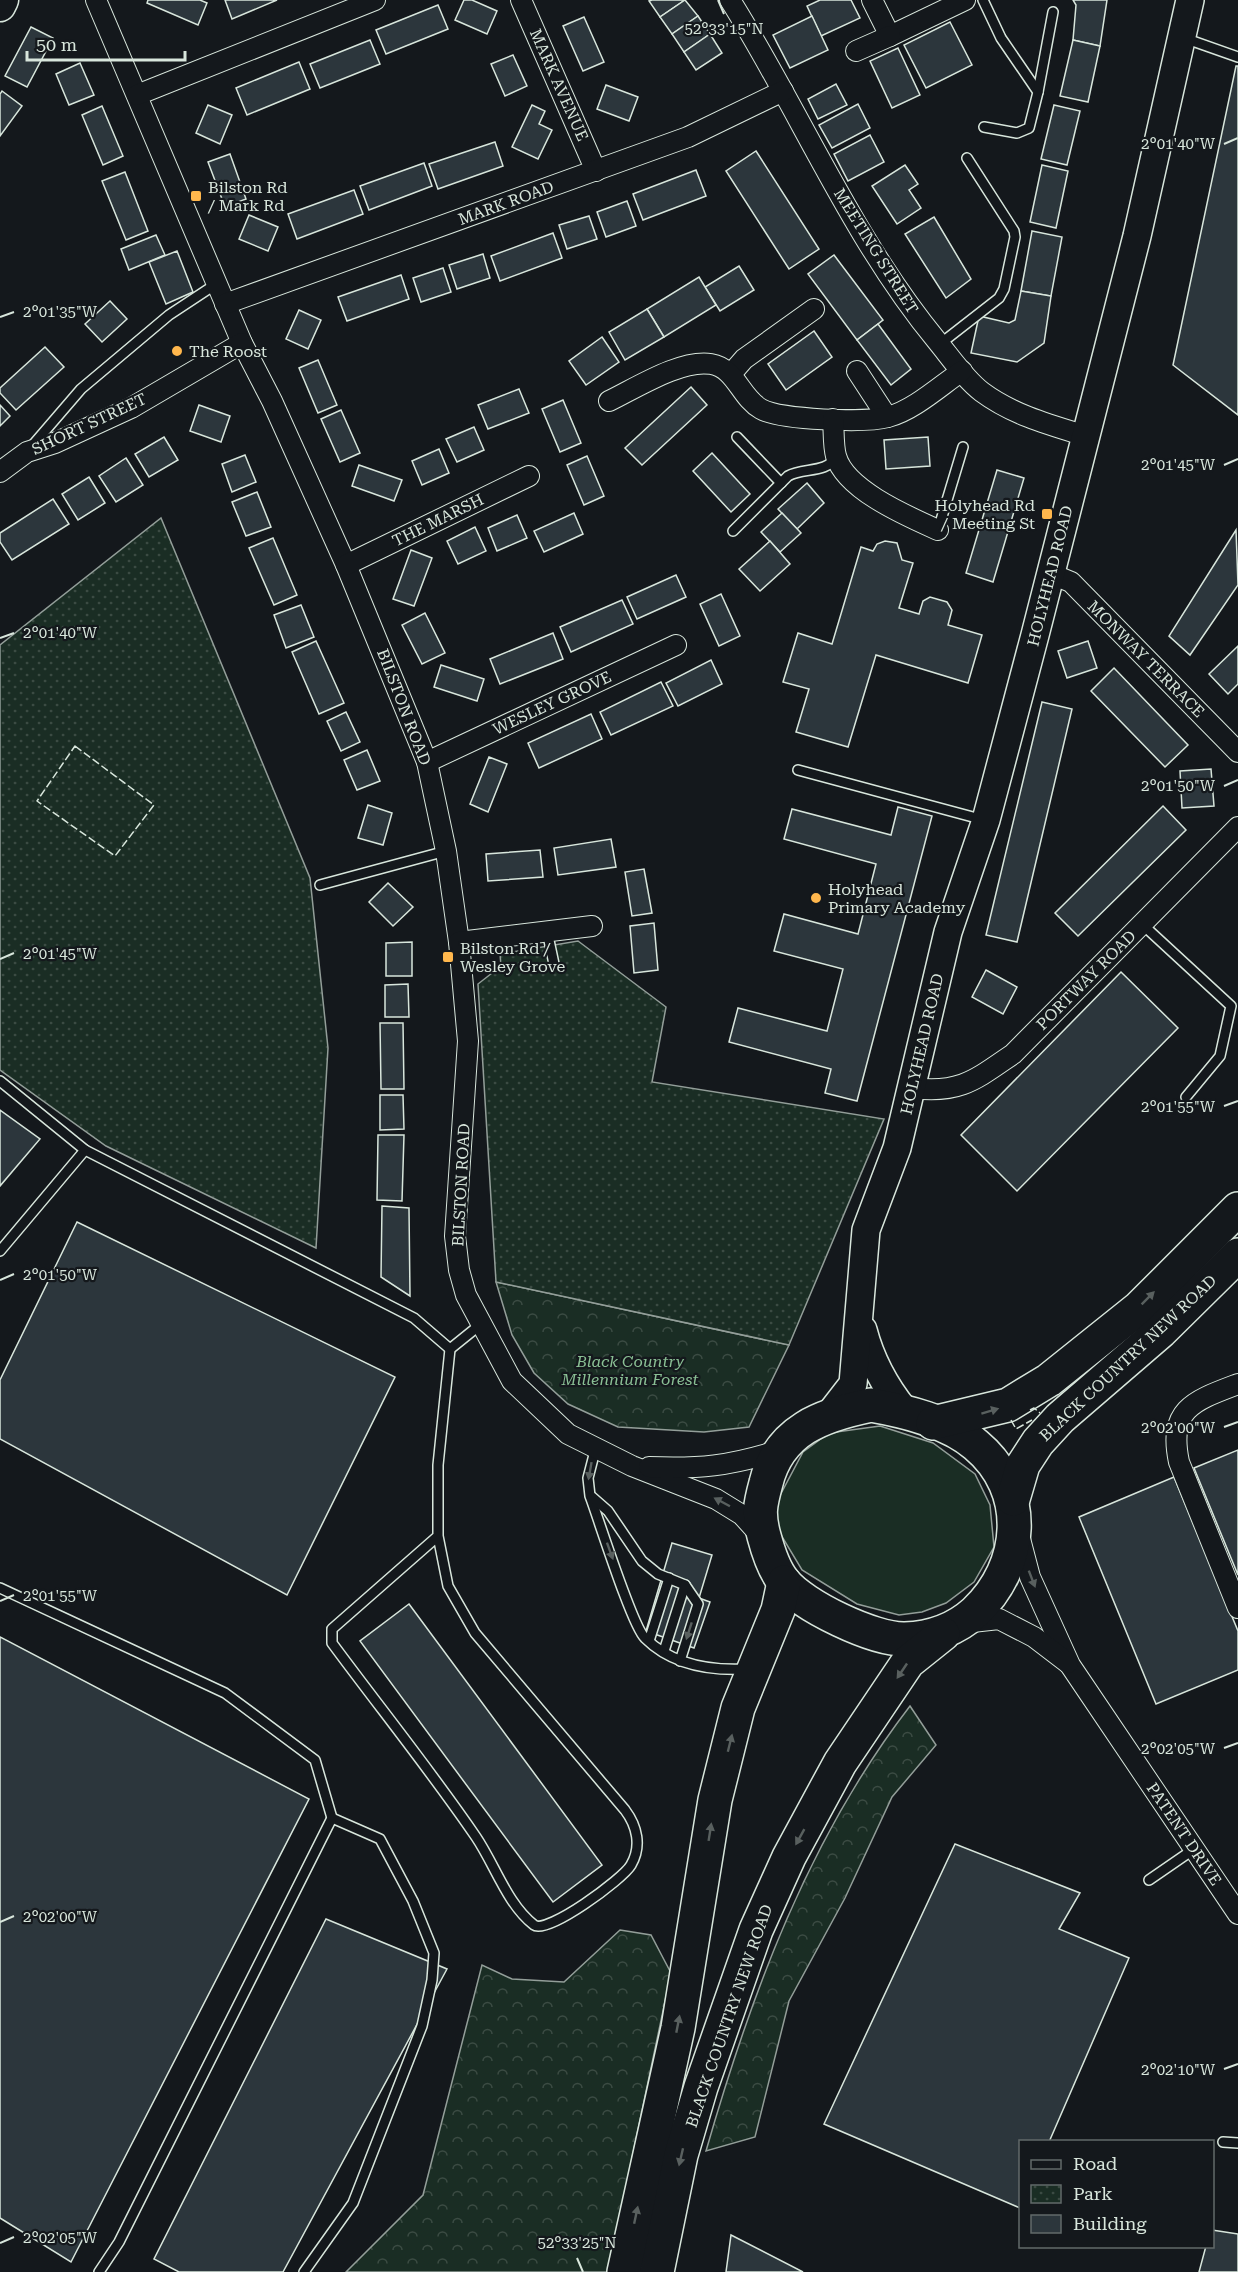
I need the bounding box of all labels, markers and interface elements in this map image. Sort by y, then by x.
text: 52°33'15"N [684,20,764,38]
scale bar [27,24,184,62]
street label: MARK AVENUE [526,26,592,144]
text: 50 m [36,34,77,55]
text: 2°01'40"W [1141,135,1216,153]
street label: MARK ROAD [456,177,556,229]
place label: Bilston Rd / Mark Rd [207,178,288,215]
street label: MEETING STREET [830,185,922,317]
marker: Bilston Rd / Mark Rd [189,189,203,203]
text: 2°01'35"W [23,303,98,321]
place label: The Roost [189,342,267,361]
marker: The Roost [170,344,184,358]
street label: SHORT STREET [29,389,150,459]
text: 2°01'45"W [1141,456,1216,474]
street label: THE MARSH [389,490,487,550]
place label: Holyhead Rd / Meeting St [935,496,1035,533]
street label: HOLYHEAD ROAD [1023,504,1077,648]
marker: Holyhead Rd / Meeting St [1040,507,1054,521]
street label: MONWAY TERRACE [1084,597,1208,721]
text: 2°01'40"W [23,624,98,642]
street label: BILSTON ROAD [373,646,435,768]
street label: WESLEY GROVE [490,667,614,739]
text: 2°01'50"W [1141,777,1216,795]
place label: Holyhead Primary Academy [828,880,966,917]
marker: Holyhead Primary Academy [809,891,823,905]
street label: PORTWAY ROAD [1032,926,1140,1034]
place label: Bilston Rd / Wesley Grove [460,939,565,976]
text: 2°01'45"W [23,945,98,963]
marker: Bilston Rd / Wesley Grove [441,950,455,964]
street label: HOLYHEAD ROAD [897,972,947,1116]
text: 2°01'55"W [1141,1098,1216,1116]
street label: BILSTON ROAD [448,1123,474,1247]
text: 2°01'50"W [23,1266,98,1284]
street label: BLACK COUNTRY NEW ROAD [1036,1271,1220,1445]
one-way arrow [1141,1292,1155,1306]
park label: Black Country Millennium Forest [560,1352,699,1389]
one-way arrow [981,1406,999,1415]
text: 2°02'00"W [1141,1419,1216,1437]
one-way arrow [585,1462,594,1481]
one-way arrow [713,1498,731,1508]
one-way arrow [606,1542,616,1560]
one-way arrow [1027,1571,1037,1589]
text: 2°01'55"W [23,1587,98,1605]
one-way arrow [684,1622,694,1640]
one-way arrow [896,1663,907,1680]
one-way arrow [725,1734,735,1752]
text: 2°02'05"W [1141,1740,1216,1758]
street label: PATENT DRIVE [1143,1779,1225,1889]
one-way arrow [706,1822,715,1841]
one-way arrow [795,1829,805,1846]
street label: BLACK COUNTRY NEW ROAD [682,1902,776,2130]
text: 2°02'00"W [23,1908,98,1926]
one-way arrow [674,2015,683,2034]
text: 2°02'10"W [1141,2061,1216,2079]
legend [1019,2140,1214,2248]
one-way arrow [676,2148,686,2167]
text: Road [1073,2153,1118,2174]
text: Park [1073,2183,1113,2204]
one-way arrow [632,2205,641,2224]
text: Building [1073,2213,1147,2234]
text: 2°02'05"W [23,2229,98,2247]
text: 52°33'25"N [537,2234,617,2252]

